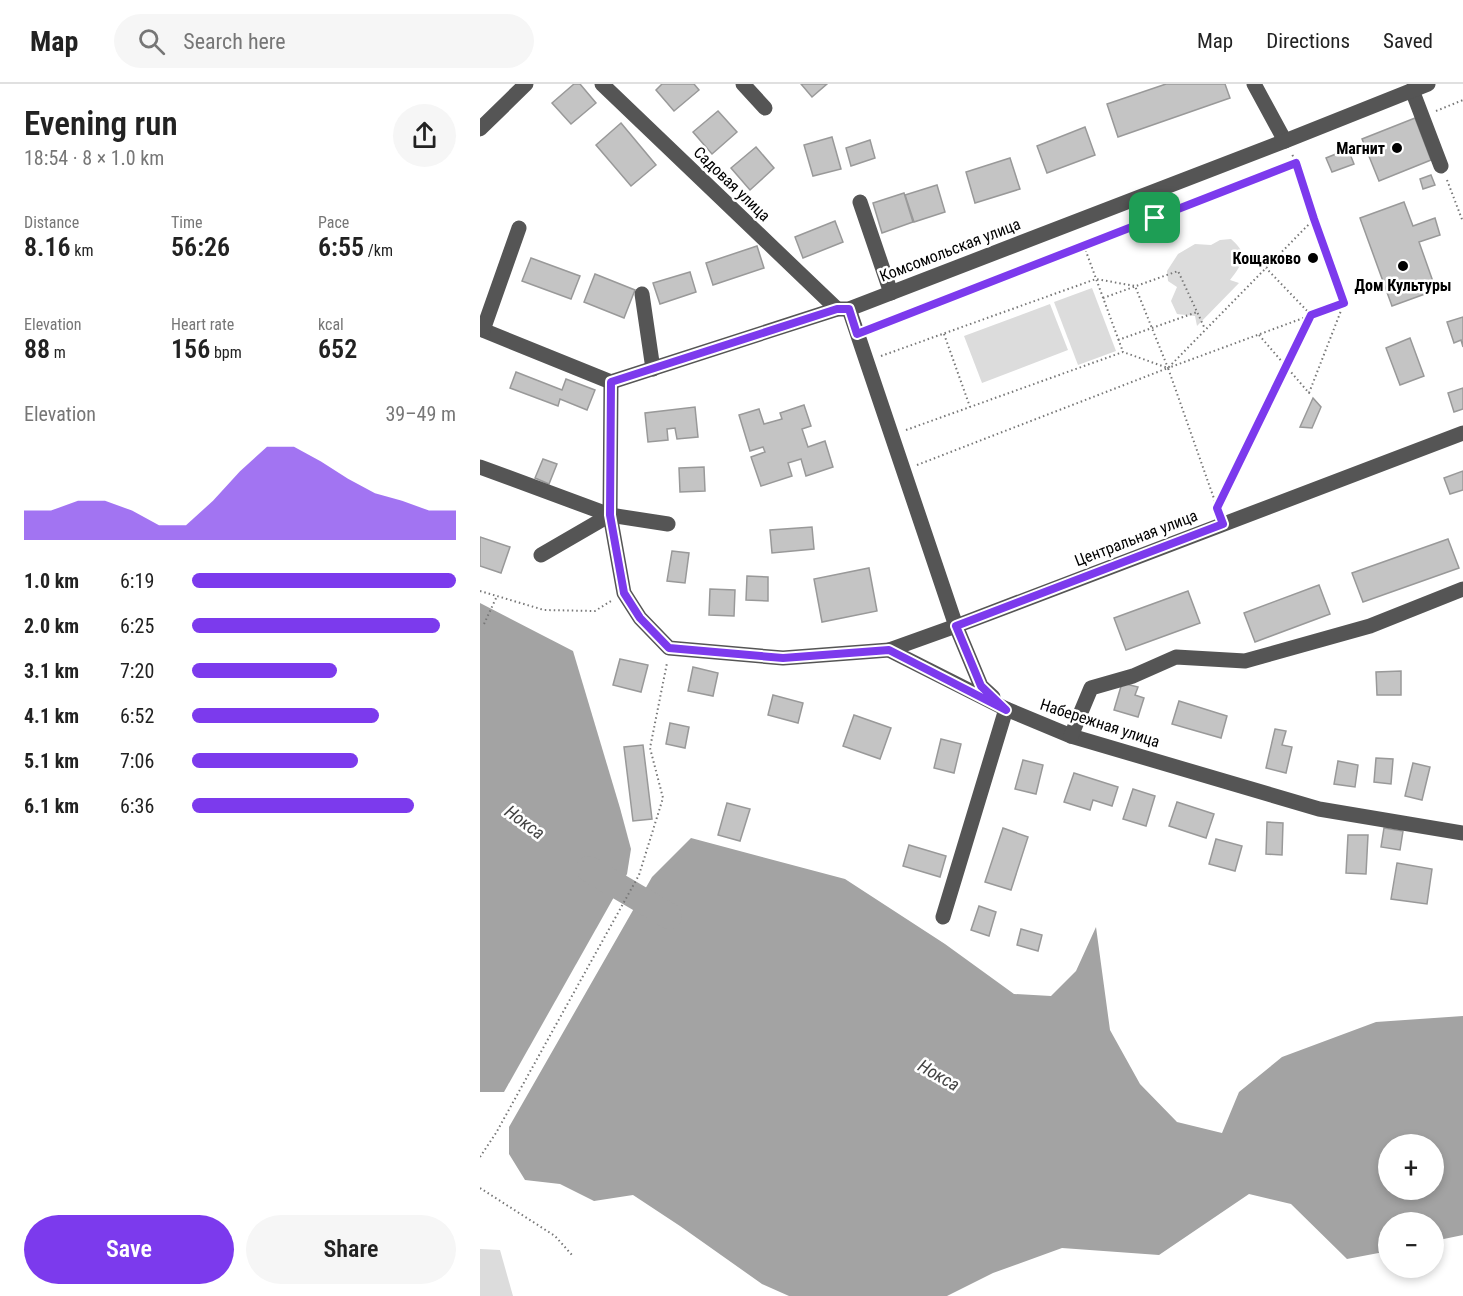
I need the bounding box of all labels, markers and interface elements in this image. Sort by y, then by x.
search box [114,14,534,68]
text: Map [30,25,78,58]
icon: search [135,25,168,58]
text: Search here [183,29,286,54]
text: Map [1197,29,1233,53]
text: Directions [1266,29,1350,53]
text: Saved [1383,29,1433,53]
text: Evening run [24,104,178,143]
button: share [393,104,456,167]
place label: Магнит [1336,139,1385,158]
marker: Магнит [1390,141,1404,155]
street label: Садовая улица [690,143,774,225]
text: 18:54 · 8 × 1.0 km [24,146,164,170]
pin [1129,192,1180,243]
icon: arrive [1138,201,1171,234]
text: Distance [24,213,79,232]
text: Time [171,213,203,232]
text: Pace [318,213,349,232]
street label: Комсомольская улица [877,214,1023,286]
text: 8.16 [24,232,71,262]
text: 56:26 [171,232,230,262]
text: 6:55 [318,232,364,262]
text: km [71,241,94,260]
text: /km [364,241,393,260]
place label: Кощаково [1232,249,1301,268]
marker: Кощаково [1306,251,1320,265]
marker: Дом Культуры [1396,259,1410,273]
place label: Дом Культуры [1354,276,1452,295]
text: Elevation [24,315,82,334]
text: Heart rate [171,315,234,334]
text: kcal [318,315,344,334]
text: 88 [24,334,50,364]
text: 156 [171,334,210,364]
text: 652 [318,334,357,364]
text: m [50,343,66,362]
text: bpm [210,343,242,362]
text: Elevation [24,402,96,426]
text: 39–49 m [385,402,456,426]
street label: Центральная улица [1072,506,1200,570]
text: 1.0 km [24,569,79,593]
text: 6:19 [120,569,154,593]
text: 2.0 km [24,614,79,638]
text: 6:25 [120,614,154,638]
text: 3.1 km [24,659,79,683]
text: 7:20 [120,659,154,683]
street label: Набережная улица [1038,695,1162,751]
text: 4.1 km [24,704,79,728]
text: 6:52 [120,704,154,728]
text: 5.1 km [24,749,79,773]
text: 7:06 [120,749,154,773]
text: 6.1 km [24,794,79,818]
text: 6:36 [120,794,154,818]
water label: Нокса [501,800,549,844]
water label: Нокса [915,1055,963,1095]
map controls [1378,1134,1444,1278]
button: + [1378,1134,1444,1200]
button: − [1378,1212,1444,1278]
button: Save [24,1215,234,1284]
button: Share [246,1215,456,1284]

